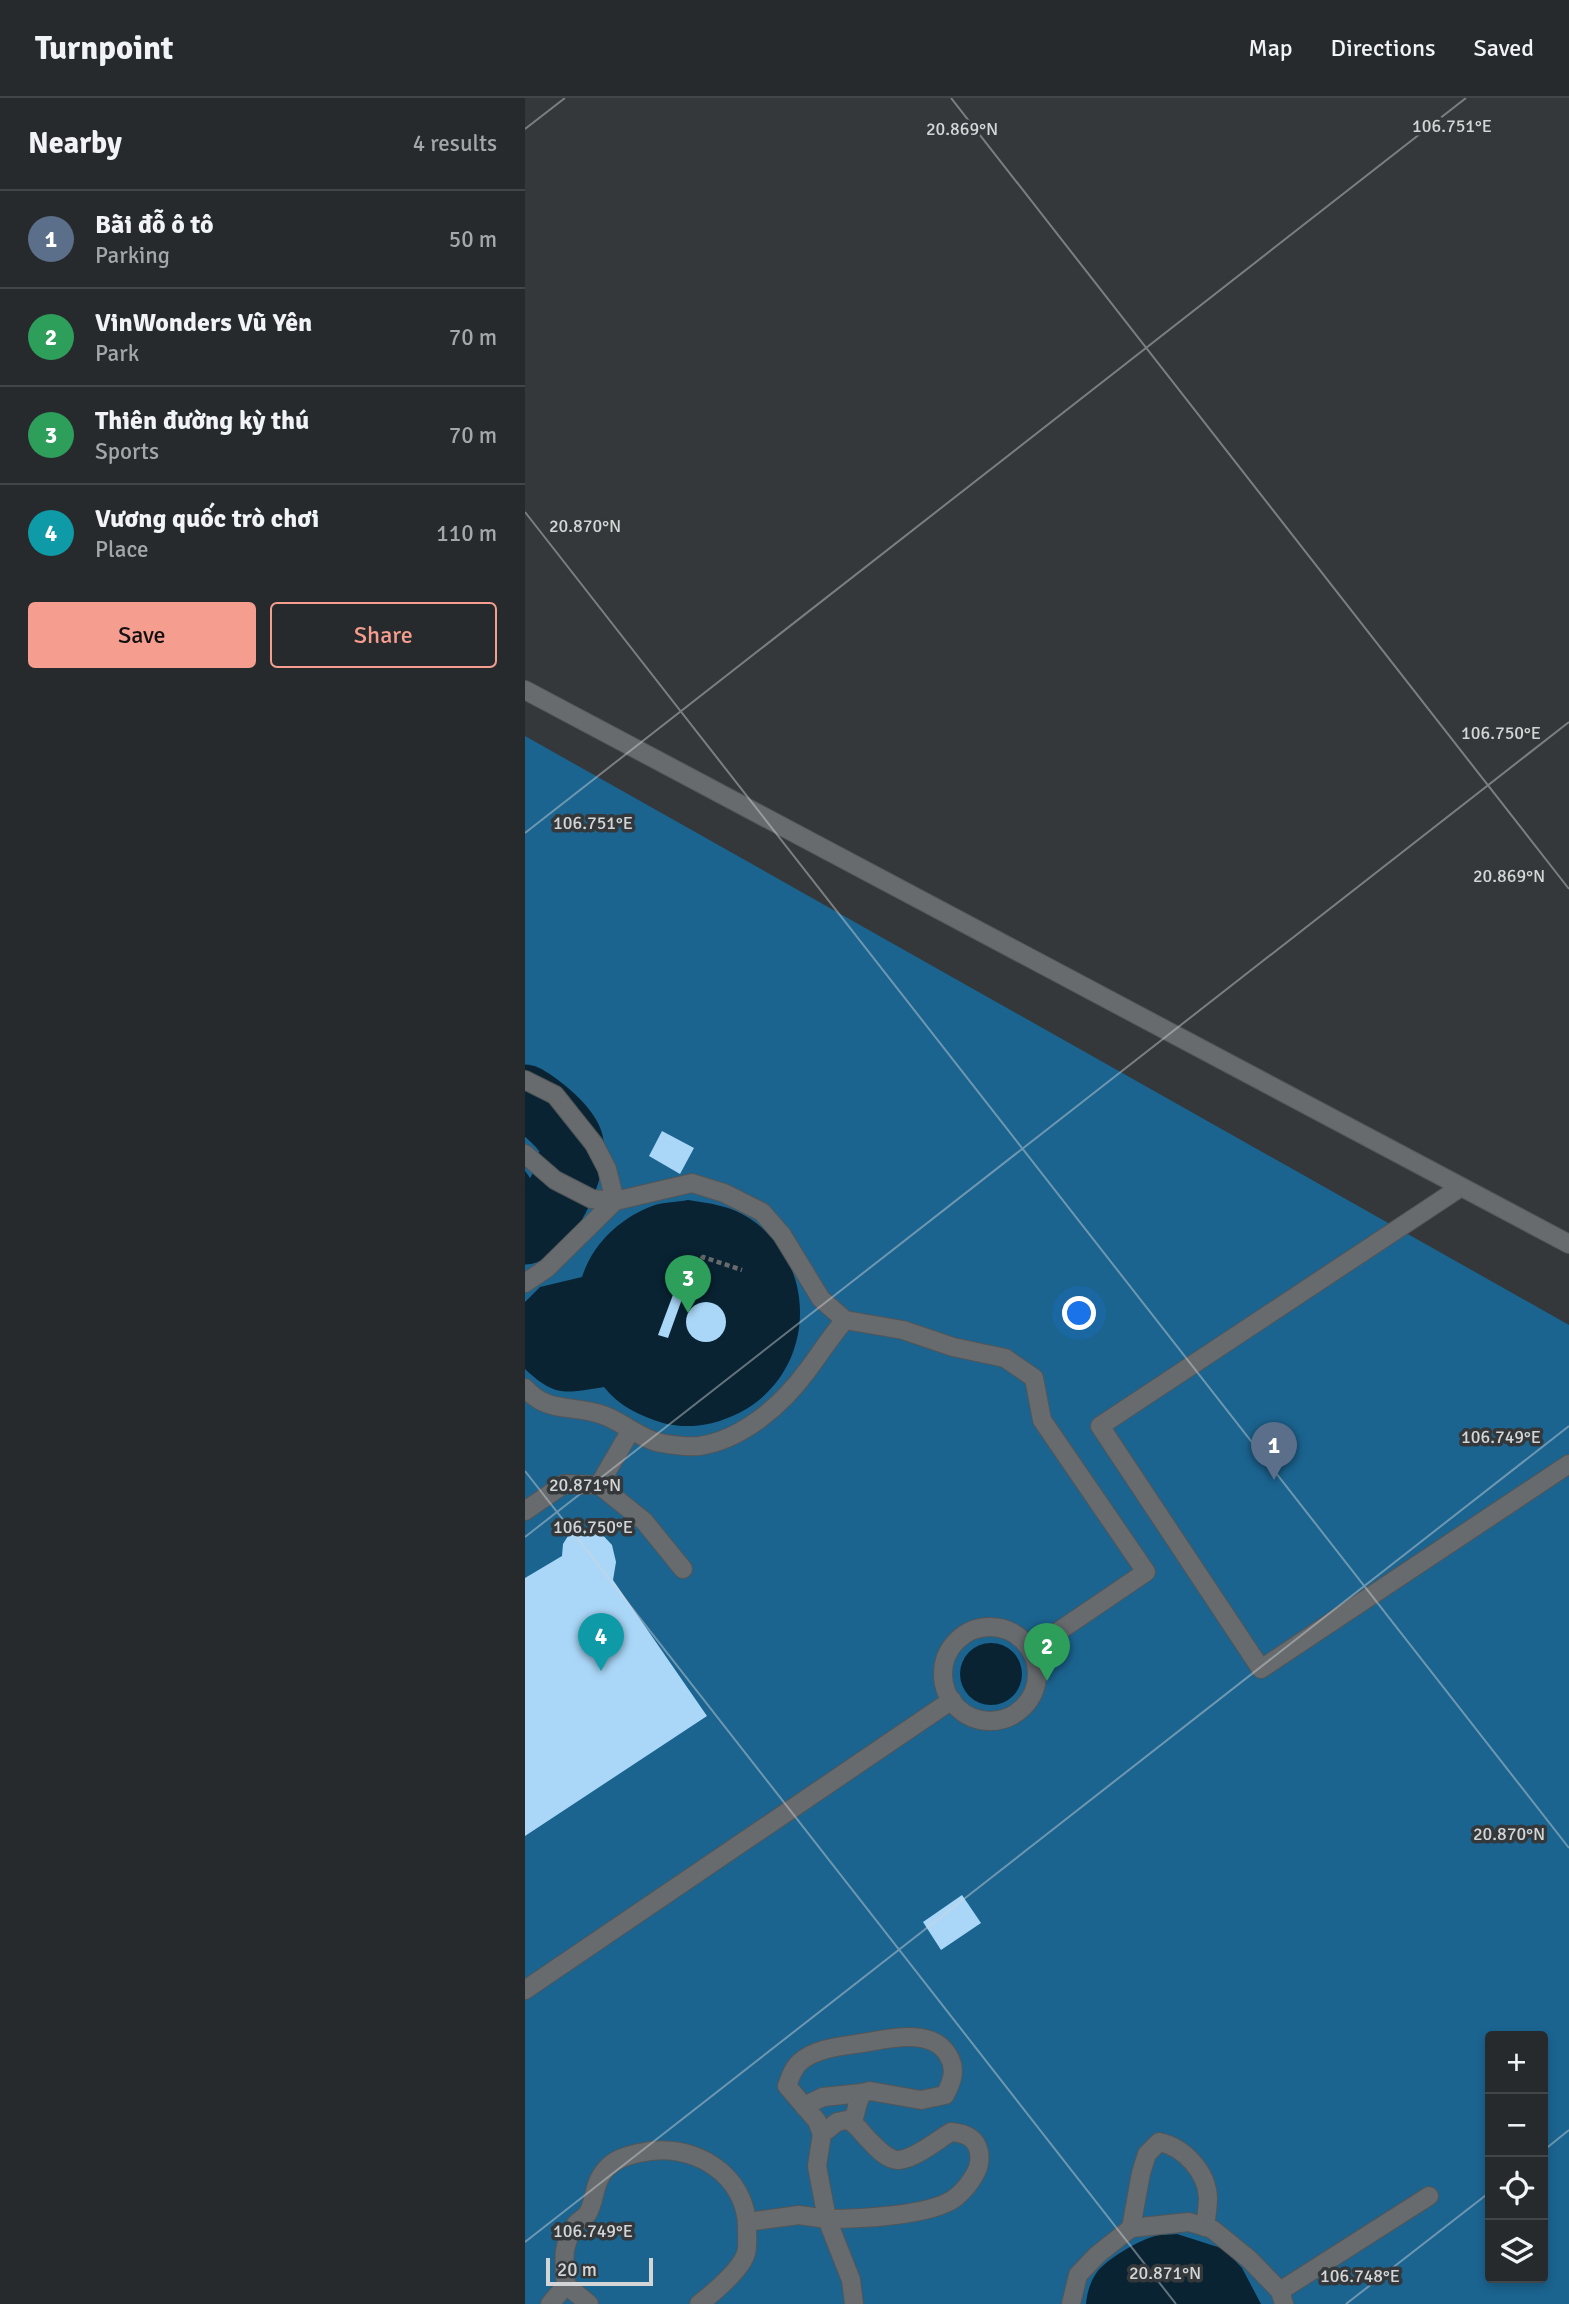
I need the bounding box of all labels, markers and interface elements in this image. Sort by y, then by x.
text: Turnpoint [35,28,173,69]
text: Map [1248,33,1293,63]
text: Directions [1331,33,1436,63]
text: Saved [1474,33,1534,63]
text: 106.751°E [1412,115,1492,137]
text: 20.869°N [926,118,998,140]
text: Nearby [28,125,122,162]
text: 4 results [413,129,497,158]
text: Bãi đỗ ô tô [95,209,214,241]
text: 1 [45,225,57,254]
text: 50 m [449,225,497,254]
text: Parking [95,241,170,270]
text: VinWonders Vũ Yên [95,307,312,339]
text: 2 [45,323,57,352]
text: 70 m [449,323,497,352]
text: Park [95,339,139,368]
text: Thiên đường kỳ thú [95,405,309,437]
text: 3 [45,421,57,450]
text: 70 m [449,421,497,450]
text: Sports [95,437,159,466]
text: Vương quốc trò chơi [95,503,319,535]
text: 20.870°N [549,515,621,537]
text: 4 [45,519,57,548]
text: 110 m [436,519,497,548]
text: Place [95,535,149,564]
button: Save [28,602,256,668]
button: Share [270,602,497,668]
text: 106.750°E [1461,722,1541,744]
text: 106.751°E [553,812,633,834]
text: 20.869°N [1473,865,1545,887]
pin: 3 [665,1255,711,1313]
your location [1062,1296,1096,1330]
pin: 1 [1251,1422,1297,1480]
text: 106.749°E [1461,1426,1541,1448]
text: 20.871°N [549,1474,621,1496]
text: 106.750°E [553,1516,633,1538]
pin: 4 [578,1613,624,1671]
pin: 2 [1024,1623,1070,1681]
text: 20.870°N [1473,1823,1545,1845]
map controls [1485,2031,1548,2283]
button: + [1485,2031,1548,2094]
button: − [1485,2094,1548,2157]
button: locate [1485,2157,1548,2220]
text: 106.749°E [553,2220,633,2242]
button: layers [1485,2220,1548,2283]
scale bar [546,2255,653,2287]
text: 20 m [557,2258,597,2282]
text: 20.871°N [1129,2262,1201,2284]
text: 106.748°E [1320,2265,1400,2287]

